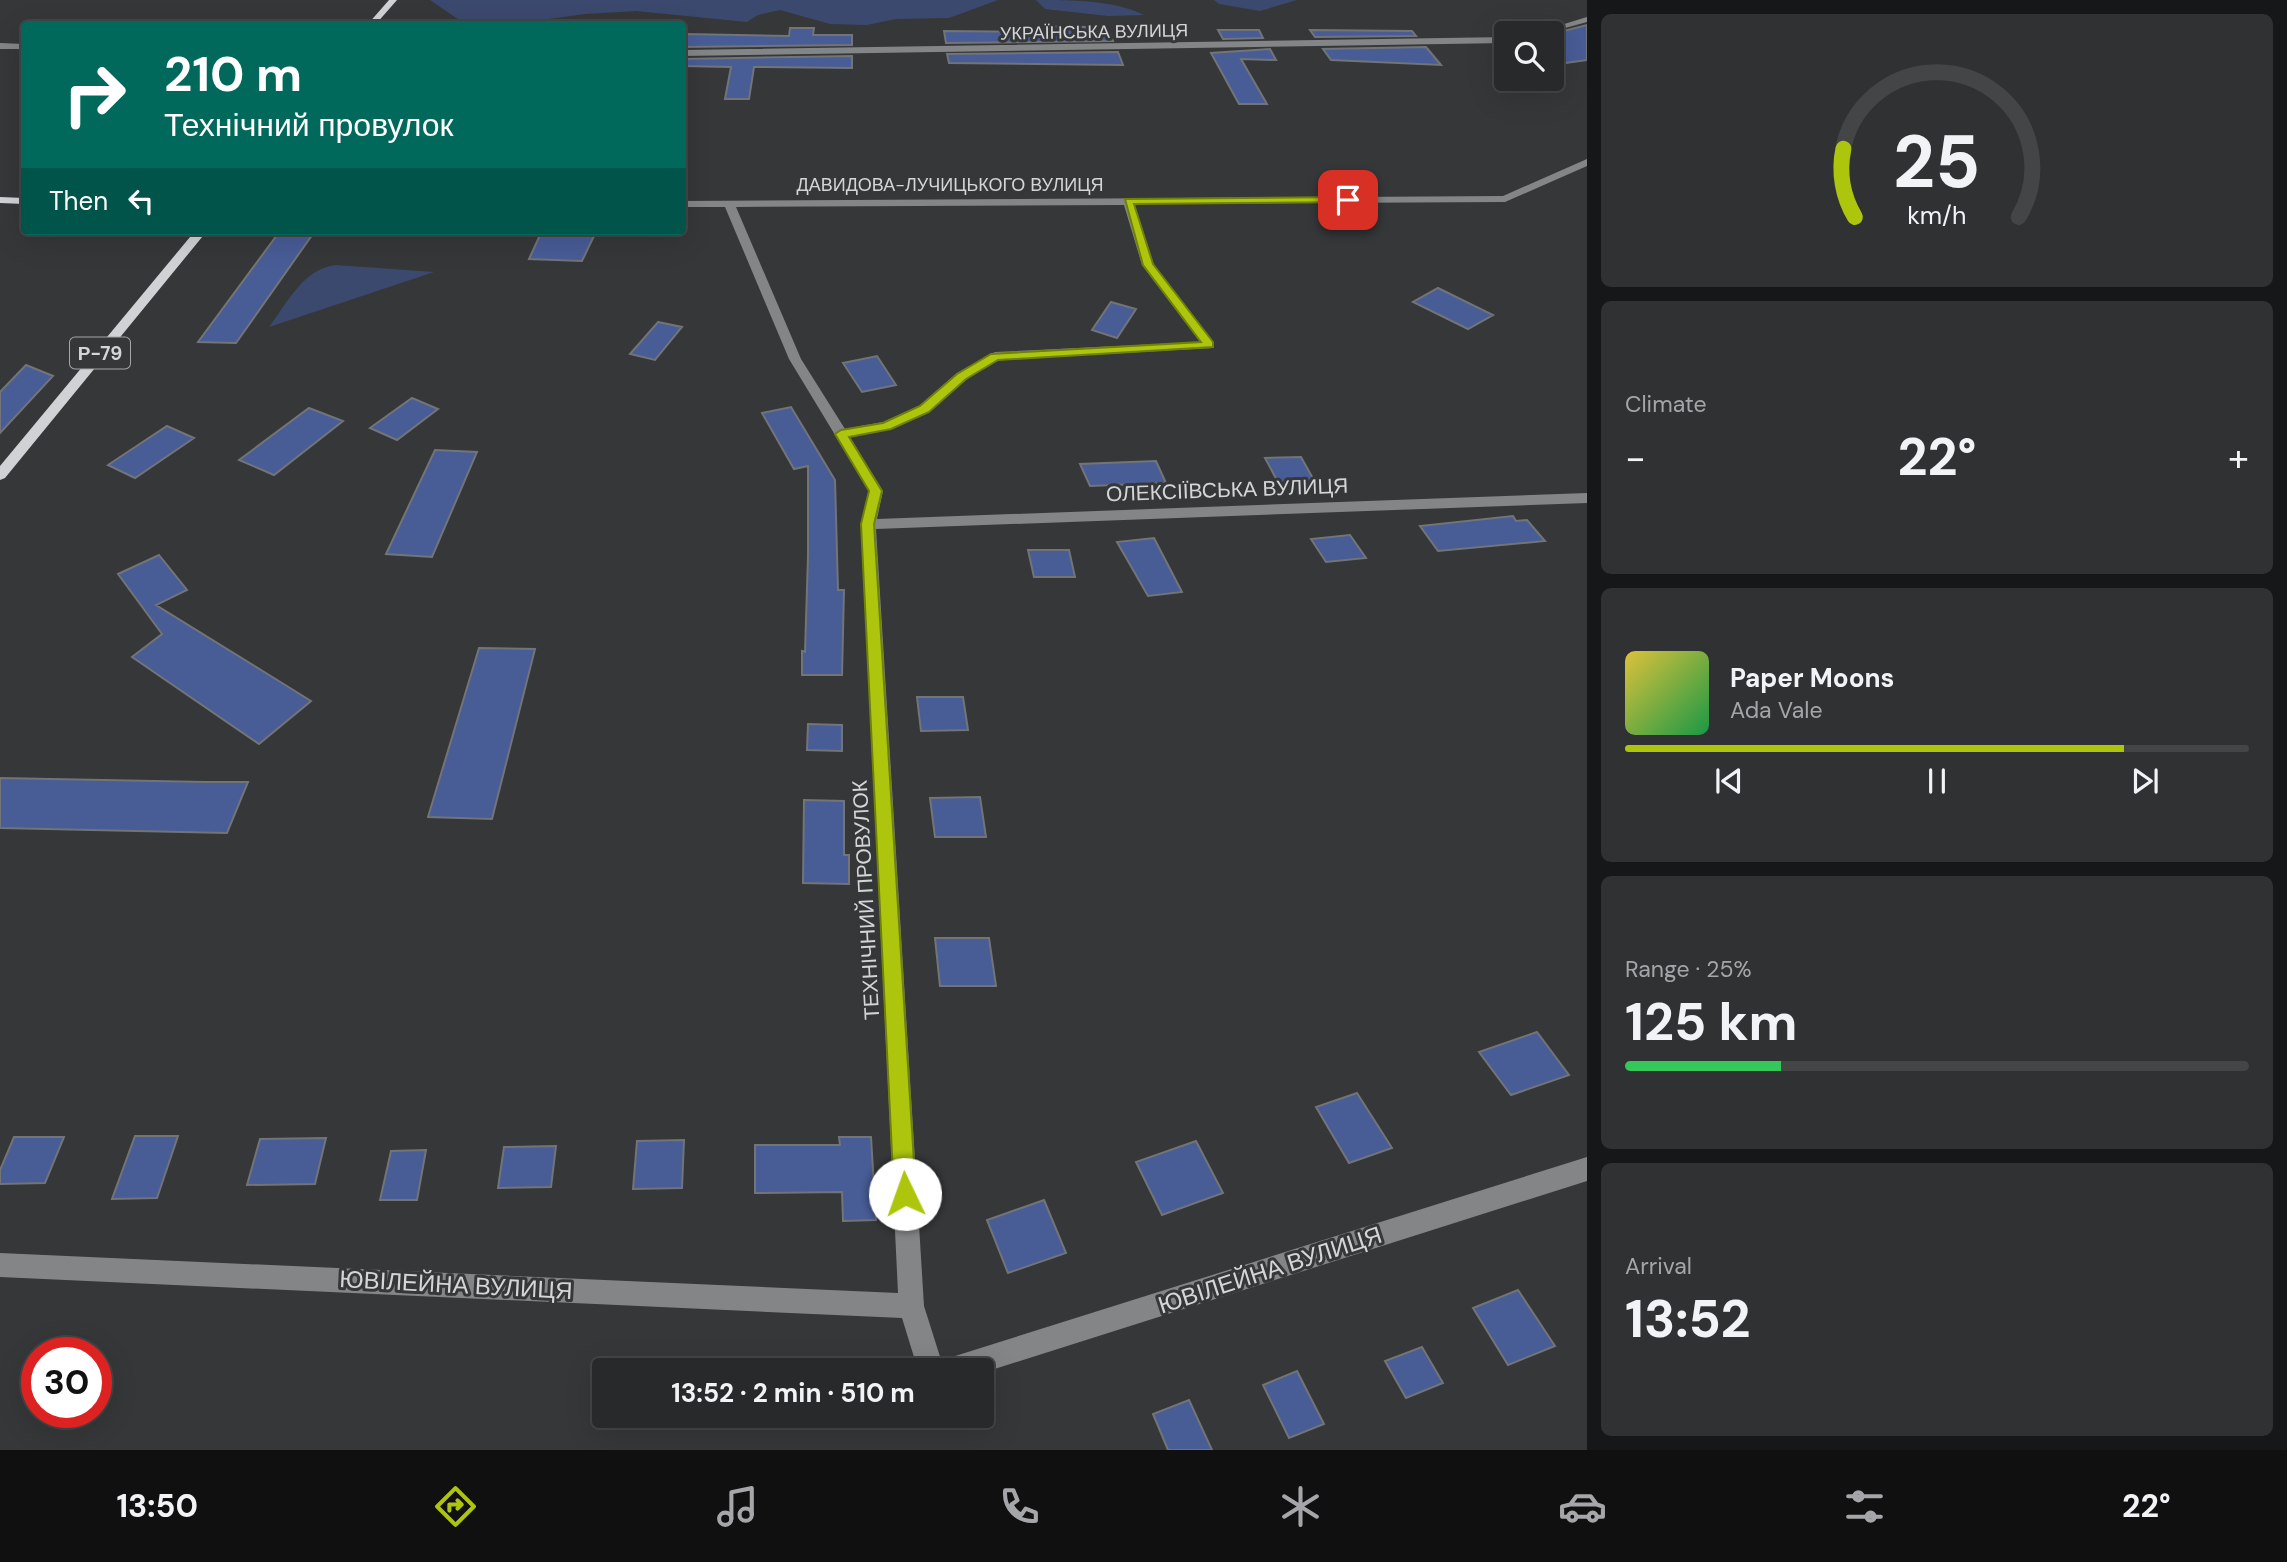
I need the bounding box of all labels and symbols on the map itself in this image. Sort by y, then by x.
street label: УКРАЇНСЬКА ВУЛИЦЯ [1000,18,1188,46]
pin [1318,170,1378,230]
street label: ДАВИДОВА-ЛУЧИЦЬКОГО ВУЛИЦЯ [797,173,1103,197]
road number: Р-79 [70,338,130,368]
street label: ОЛЕКСІЇВСЬКА ВУЛИЦЯ [1105,472,1349,508]
street label: ТЕХНІЧНИЙ ПРОВУЛОК [846,779,886,1021]
position arrow [868,1157,942,1231]
street label: ЮВІЛЕЙНА ВУЛИЦЯ [1154,1219,1386,1320]
street label: ЮВІЛЕЙНА ВУЛИЦЯ [339,1263,573,1306]
speed limit sign: 30 [21,1337,112,1428]

